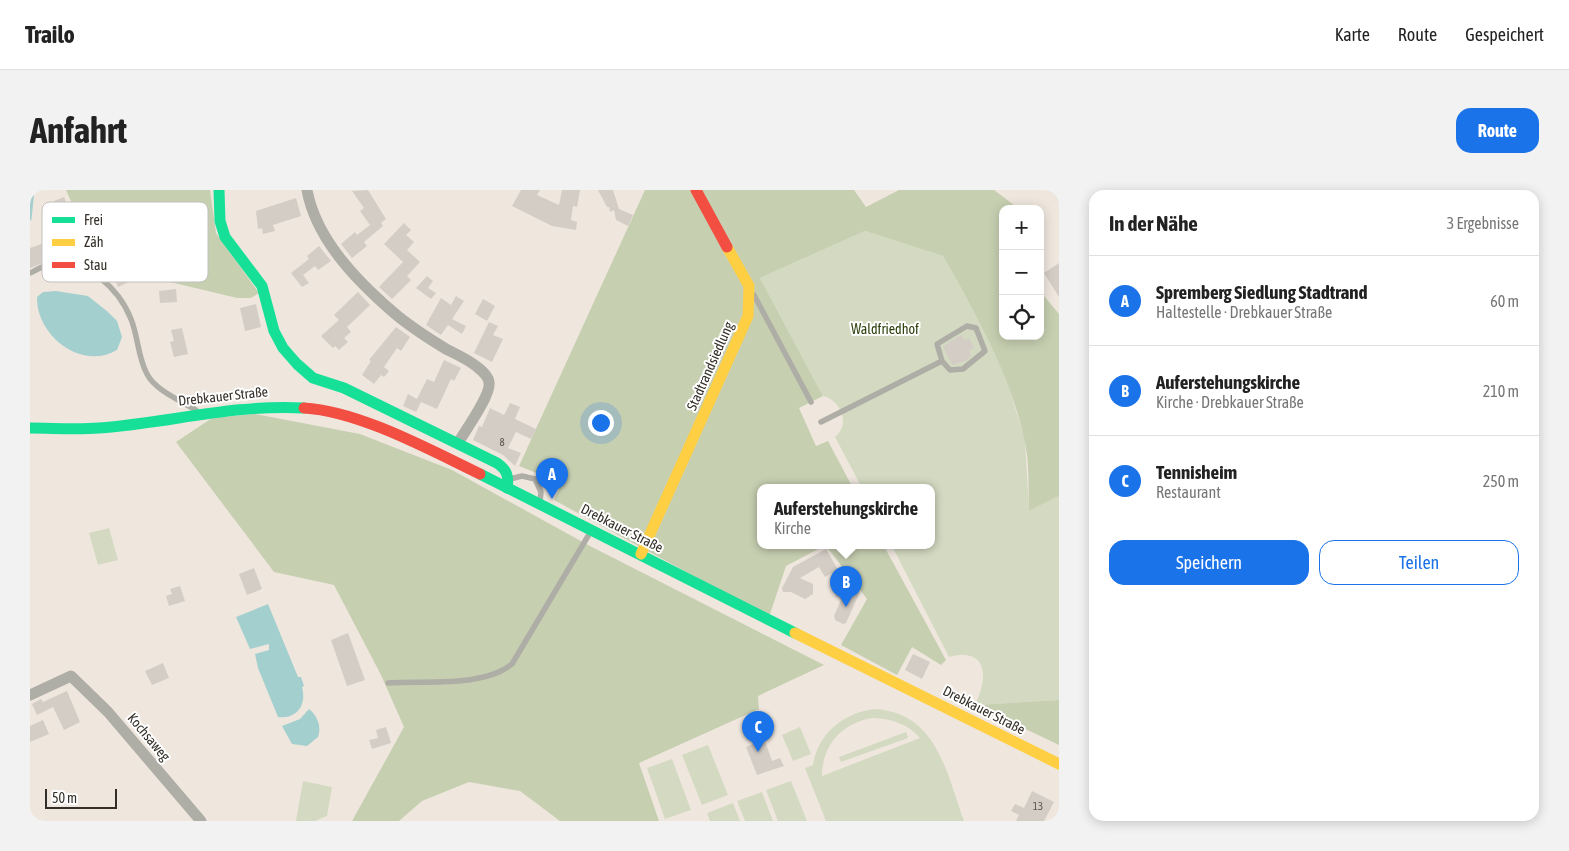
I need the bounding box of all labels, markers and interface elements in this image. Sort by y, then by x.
text: Trailo [25,21,75,48]
text: Karte [1335,24,1370,45]
text: Route [1398,24,1437,45]
text: Gespeichert [1465,24,1544,45]
button: Route [1456,108,1539,153]
text: Anfahrt [30,110,127,150]
legend [42,202,208,282]
map controls [999,205,1044,340]
button: + [999,205,1044,250]
text: In der Nähe [1109,211,1198,235]
text: Frei [84,212,103,228]
text: 3 Ergebnisse [1447,214,1519,232]
text: Zäh [84,234,104,250]
button: − [999,250,1044,295]
text: Stau [84,257,107,273]
text: Spremberg Siedlung Stadtrand [1156,281,1367,303]
text: A [1121,292,1129,310]
text: 60 m [1490,292,1519,310]
button: locate [999,295,1044,340]
text: Haltestelle · Drebkauer Straße [1156,303,1332,321]
street label: Stadtrandsiedlung [683,319,737,413]
park label: Waldfriedhof [851,321,919,337]
text: Auferstehungskirche [1156,371,1300,393]
text: B [1121,382,1129,400]
text: 210 m [1483,382,1519,400]
street label: Drebkauer Straße [177,383,269,409]
text: Kirche · Drebkauer Straße [1156,393,1304,411]
your location [588,410,614,436]
house number: 8 [499,436,505,448]
pin: A [536,458,568,499]
text: Tennisheim [1156,461,1237,483]
text: C [1121,472,1129,490]
text: 250 m [1483,472,1519,490]
text: Restaurant [1156,483,1221,501]
popup [757,484,935,549]
text: Auferstehungskirche [774,497,918,519]
street label: Drebkauer Straße [578,500,666,556]
text: Kirche [774,519,811,537]
button: Speichern [1109,540,1309,585]
button: Teilen [1319,540,1519,585]
pin: B [830,566,862,607]
street label: Drebkauer Straße [940,682,1028,738]
street label: Kochsaweg [124,710,174,764]
pin: C [742,711,774,752]
scale bar [45,786,118,809]
text: 50 m [52,790,77,806]
house number: 13 [1033,800,1043,812]

